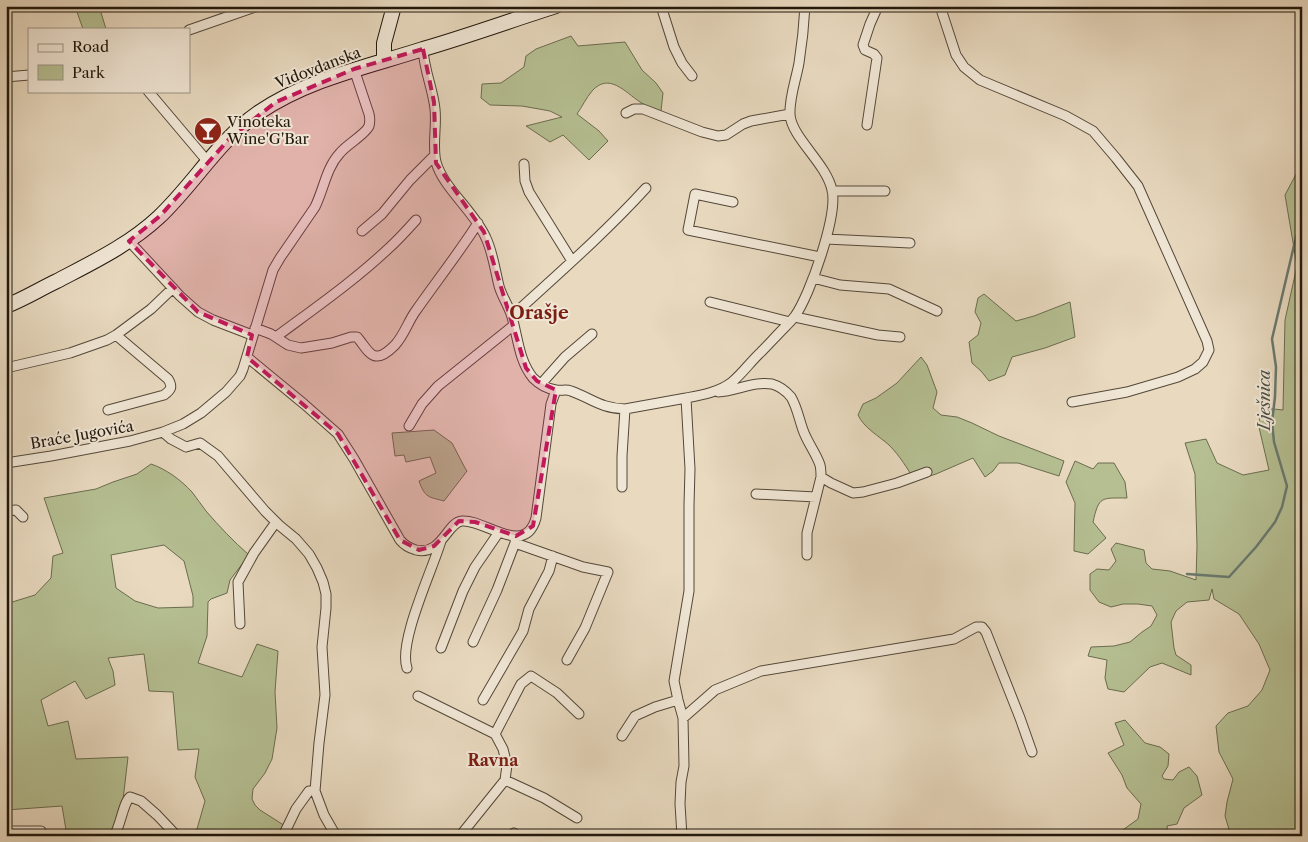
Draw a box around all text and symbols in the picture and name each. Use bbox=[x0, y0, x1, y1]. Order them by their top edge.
legend bbox=[28, 28, 190, 92]
text: Road bbox=[72, 37, 109, 56]
street label: Vidovdanska bbox=[271, 42, 363, 93]
text: Park bbox=[72, 63, 106, 82]
place label: Vinoteka Wine'G'Bar bbox=[226, 112, 310, 148]
bar icon: Vinoteka Wine'G'Bar bbox=[193, 116, 223, 146]
district label: Orašje bbox=[509, 302, 569, 324]
water label: Lješnica bbox=[1254, 369, 1274, 432]
street label: Braće Jugovića bbox=[29, 416, 135, 453]
district label: Ravna bbox=[467, 750, 519, 770]

